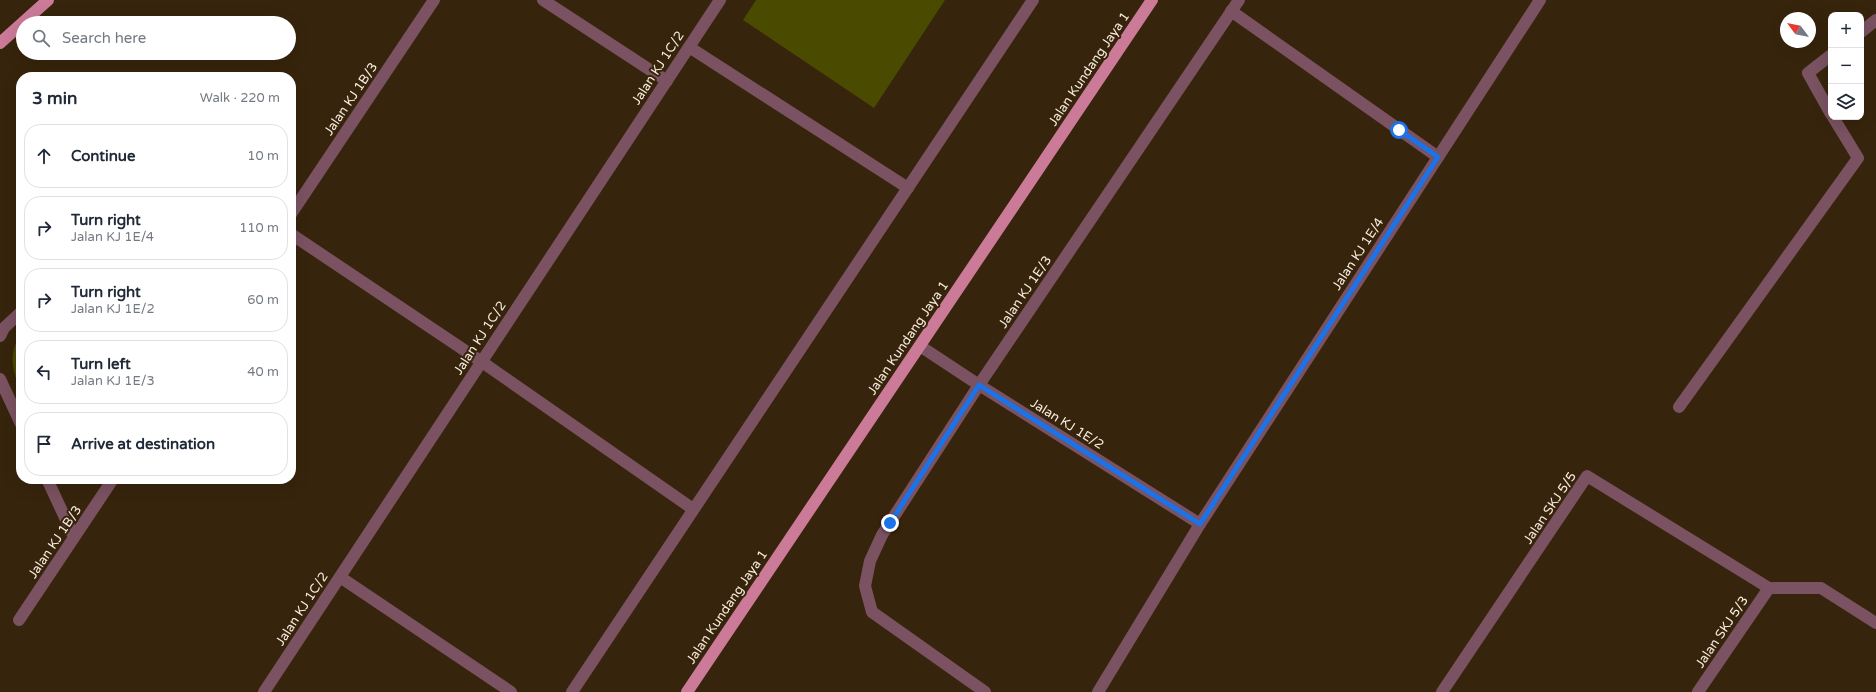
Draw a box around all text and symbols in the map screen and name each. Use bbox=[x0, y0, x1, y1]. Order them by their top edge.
street label: Jalan Kundang Jaya 1 bbox=[1045, 9, 1133, 129]
north arrow bbox=[1780, 12, 1816, 48]
map controls bbox=[1828, 12, 1864, 120]
button: + bbox=[1828, 12, 1864, 48]
search box bbox=[16, 16, 296, 60]
icon: search bbox=[30, 27, 52, 49]
street label: Jalan KJ 1C/2 bbox=[628, 28, 688, 108]
text: Search here bbox=[62, 29, 146, 47]
button: − bbox=[1828, 48, 1864, 84]
street label: Jalan KJ 1B/3 bbox=[321, 60, 381, 138]
button: layers bbox=[1828, 84, 1864, 120]
text: 3 min bbox=[32, 88, 77, 109]
text: Walk · 220 m bbox=[200, 90, 280, 106]
route start bbox=[1390, 121, 1408, 139]
icon: ahead bbox=[33, 145, 55, 167]
text: Continue bbox=[71, 147, 135, 165]
text: 10 m bbox=[247, 148, 279, 164]
text: Turn right bbox=[71, 211, 141, 229]
street label: Jalan KJ 1E/4 bbox=[1329, 215, 1387, 293]
icon: right bbox=[33, 217, 55, 239]
text: 110 m bbox=[239, 220, 279, 236]
text: Jalan KJ 1E/4 bbox=[71, 229, 154, 245]
street label: Jalan KJ 1E/3 bbox=[995, 253, 1055, 331]
street label: Jalan Kundang Jaya 1 bbox=[864, 278, 952, 398]
text: Turn right bbox=[71, 283, 141, 301]
icon: right bbox=[33, 289, 55, 311]
text: 60 m bbox=[247, 292, 279, 308]
street label: Jalan KJ 1C/2 bbox=[450, 298, 510, 378]
text: Jalan KJ 1E/2 bbox=[71, 301, 155, 317]
text: Turn left bbox=[71, 355, 131, 373]
icon: left bbox=[33, 361, 55, 383]
text: 40 m bbox=[247, 364, 279, 380]
text: Jalan KJ 1E/3 bbox=[71, 373, 155, 389]
street label: Jalan KJ 1E/2 bbox=[1027, 395, 1107, 453]
icon: arrive bbox=[33, 433, 55, 455]
text: Arrive at destination bbox=[71, 435, 215, 453]
street label: Jalan SKJ 5/5 bbox=[1520, 469, 1580, 547]
street label: Jalan KJ 1B/3 bbox=[25, 503, 85, 581]
route end bbox=[881, 514, 899, 532]
street label: Jalan Kundang Jaya 1 bbox=[683, 547, 771, 667]
street label: Jalan KJ 1C/2 bbox=[272, 569, 332, 649]
street label: Jalan SKJ 5/3 bbox=[1692, 593, 1752, 671]

